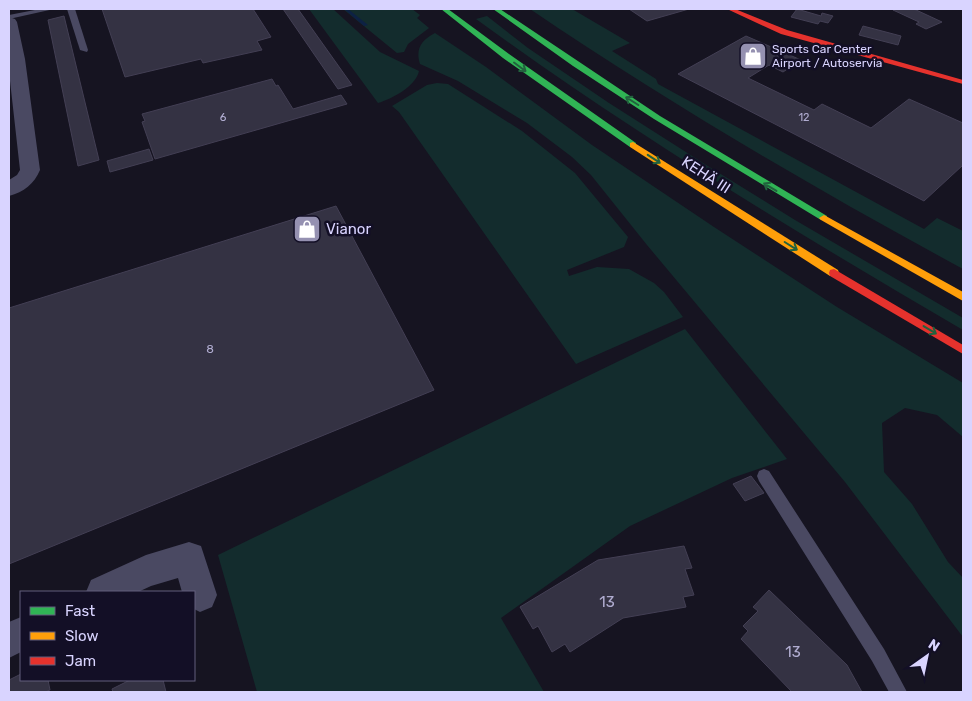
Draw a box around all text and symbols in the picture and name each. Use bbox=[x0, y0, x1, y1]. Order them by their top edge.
shop icon: Sports Car Center Airport / Autoservia bbox=[738, 41, 768, 71]
place label: Sports Car Center Airport / Autoservia bbox=[772, 42, 882, 70]
one-way arrow bbox=[513, 61, 526, 72]
one-way arrow bbox=[625, 96, 639, 107]
house number: 6 bbox=[220, 111, 227, 124]
house number: 12 bbox=[798, 111, 810, 124]
street label: KEHÄ III bbox=[678, 153, 734, 197]
one-way arrow bbox=[646, 154, 660, 164]
one-way arrow bbox=[764, 181, 778, 191]
shop icon: Vianor bbox=[292, 214, 322, 244]
place label: Vianor bbox=[326, 220, 371, 238]
one-way arrow bbox=[783, 241, 797, 251]
one-way arrow bbox=[922, 326, 936, 336]
house number: 8 bbox=[206, 342, 214, 356]
legend bbox=[20, 591, 195, 681]
house number: 13 bbox=[599, 593, 615, 611]
text: Fast bbox=[65, 602, 95, 620]
text: Slow bbox=[65, 627, 98, 645]
north arrow bbox=[902, 631, 952, 681]
text: N bbox=[925, 636, 943, 655]
house number: 13 bbox=[785, 643, 801, 661]
text: Jam bbox=[65, 652, 96, 670]

